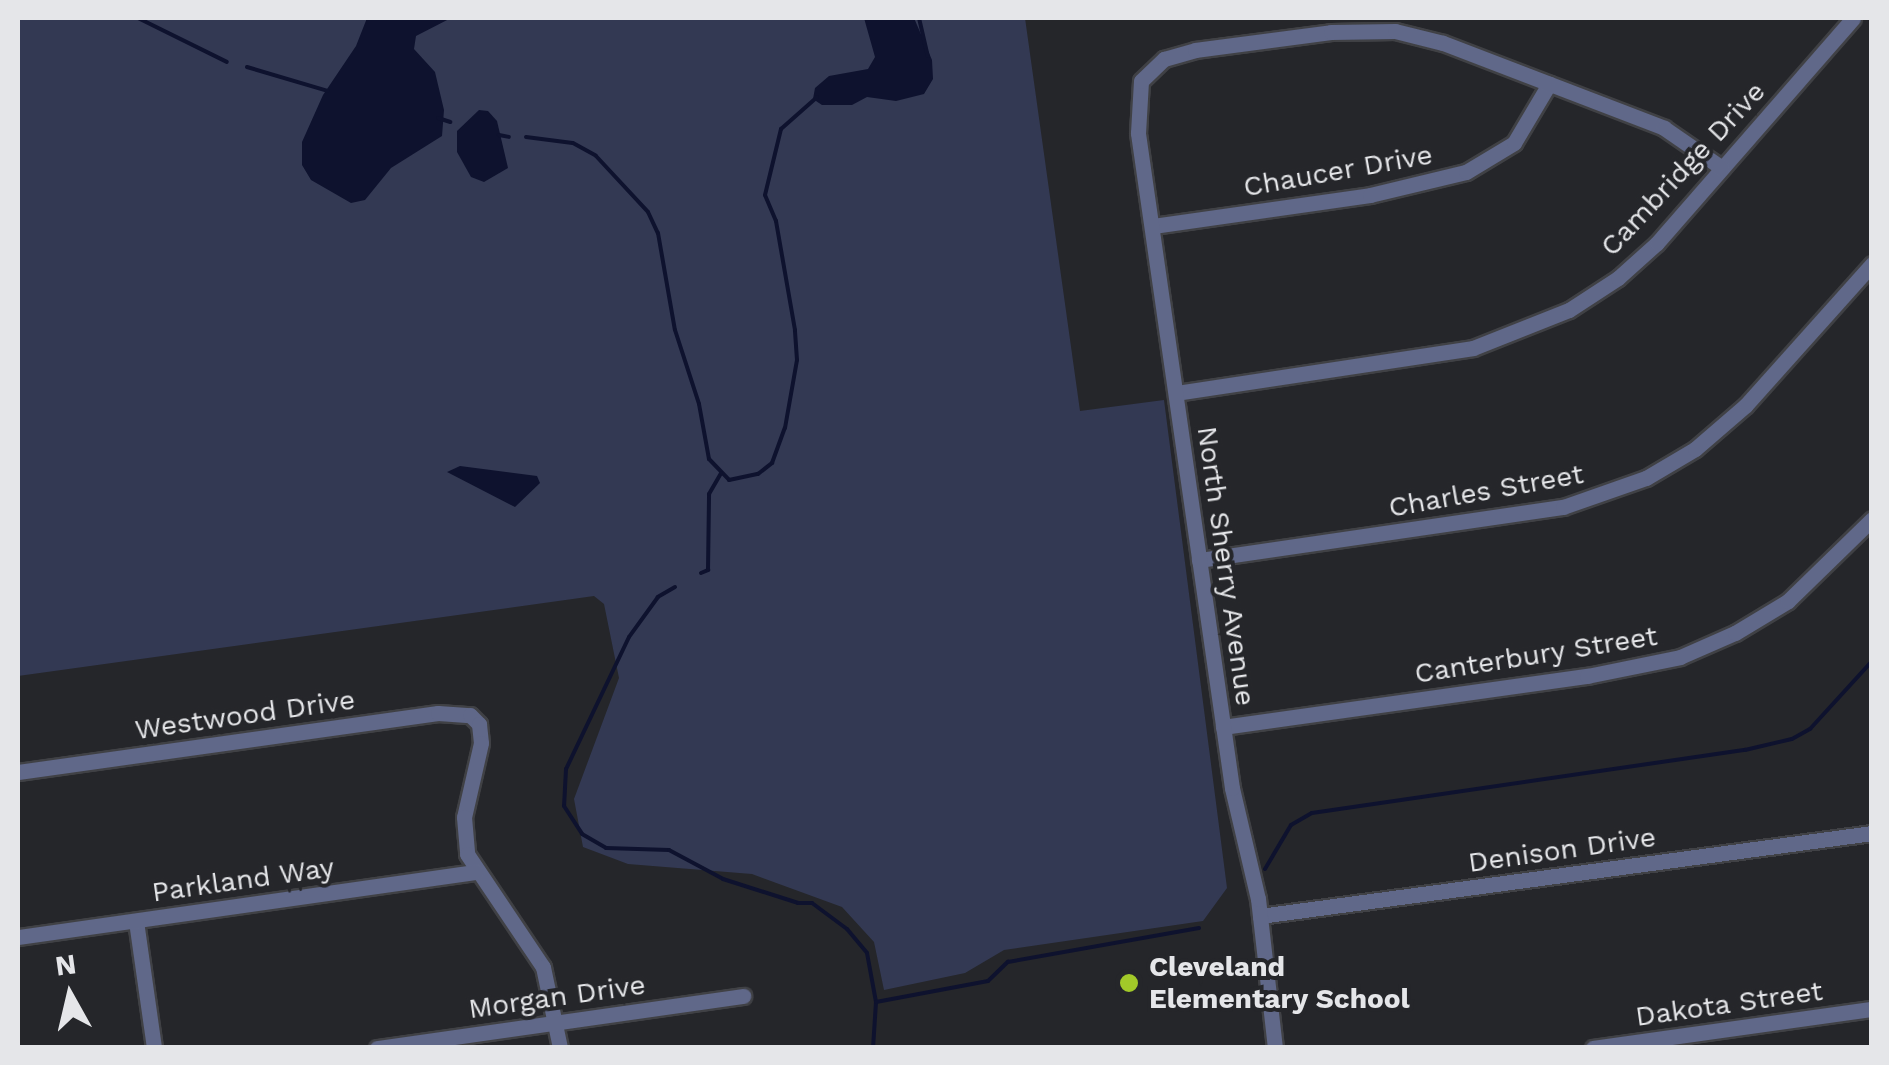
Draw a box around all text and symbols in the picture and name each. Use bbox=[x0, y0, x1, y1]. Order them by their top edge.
street label: Cambridge Drive bbox=[1594, 75, 1772, 263]
street label: Chaucer Drive bbox=[1240, 138, 1436, 204]
street label: North Sherry Avenue bbox=[1190, 423, 1262, 709]
street label: Charles Street bbox=[1386, 457, 1586, 525]
street label: Canterbury Street bbox=[1412, 619, 1660, 691]
street label: Westwood Drive bbox=[133, 683, 357, 747]
street label: Denison Drive bbox=[1466, 820, 1658, 880]
street label: Parkland Way bbox=[149, 851, 337, 909]
north arrow bbox=[20, 945, 120, 1045]
text: N bbox=[53, 947, 78, 983]
place label: Cleveland Elementary School bbox=[1149, 950, 1410, 1016]
street label: Morgan Drive bbox=[466, 968, 648, 1026]
marker: Cleveland Elementary School bbox=[1118, 972, 1140, 994]
street label: Dakota Street bbox=[1633, 974, 1825, 1034]

